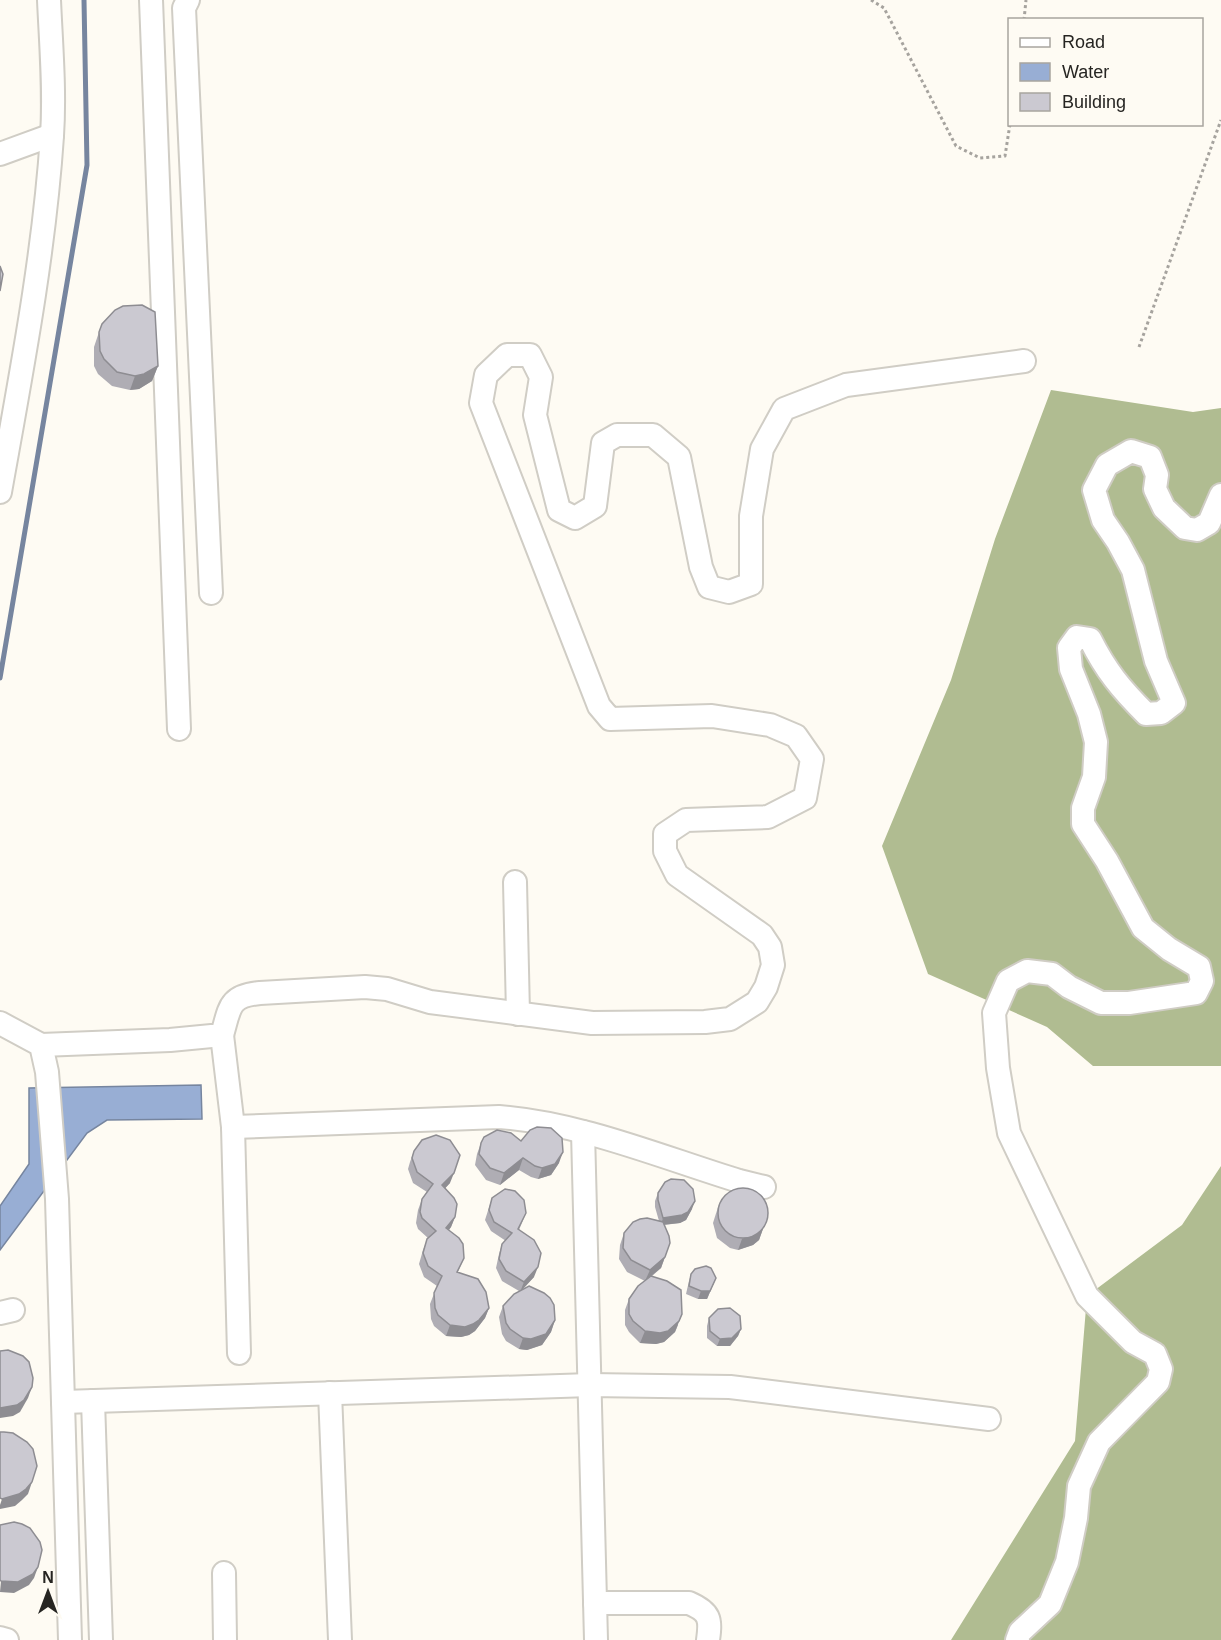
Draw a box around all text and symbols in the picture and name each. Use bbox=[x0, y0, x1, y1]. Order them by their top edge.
legend bbox=[1008, 18, 1203, 126]
text: Road bbox=[1062, 32, 1105, 52]
text: Water bbox=[1062, 62, 1109, 82]
text: Building bbox=[1062, 92, 1126, 112]
north arrow bbox=[18, 1562, 78, 1622]
text: N bbox=[42, 1569, 54, 1586]

